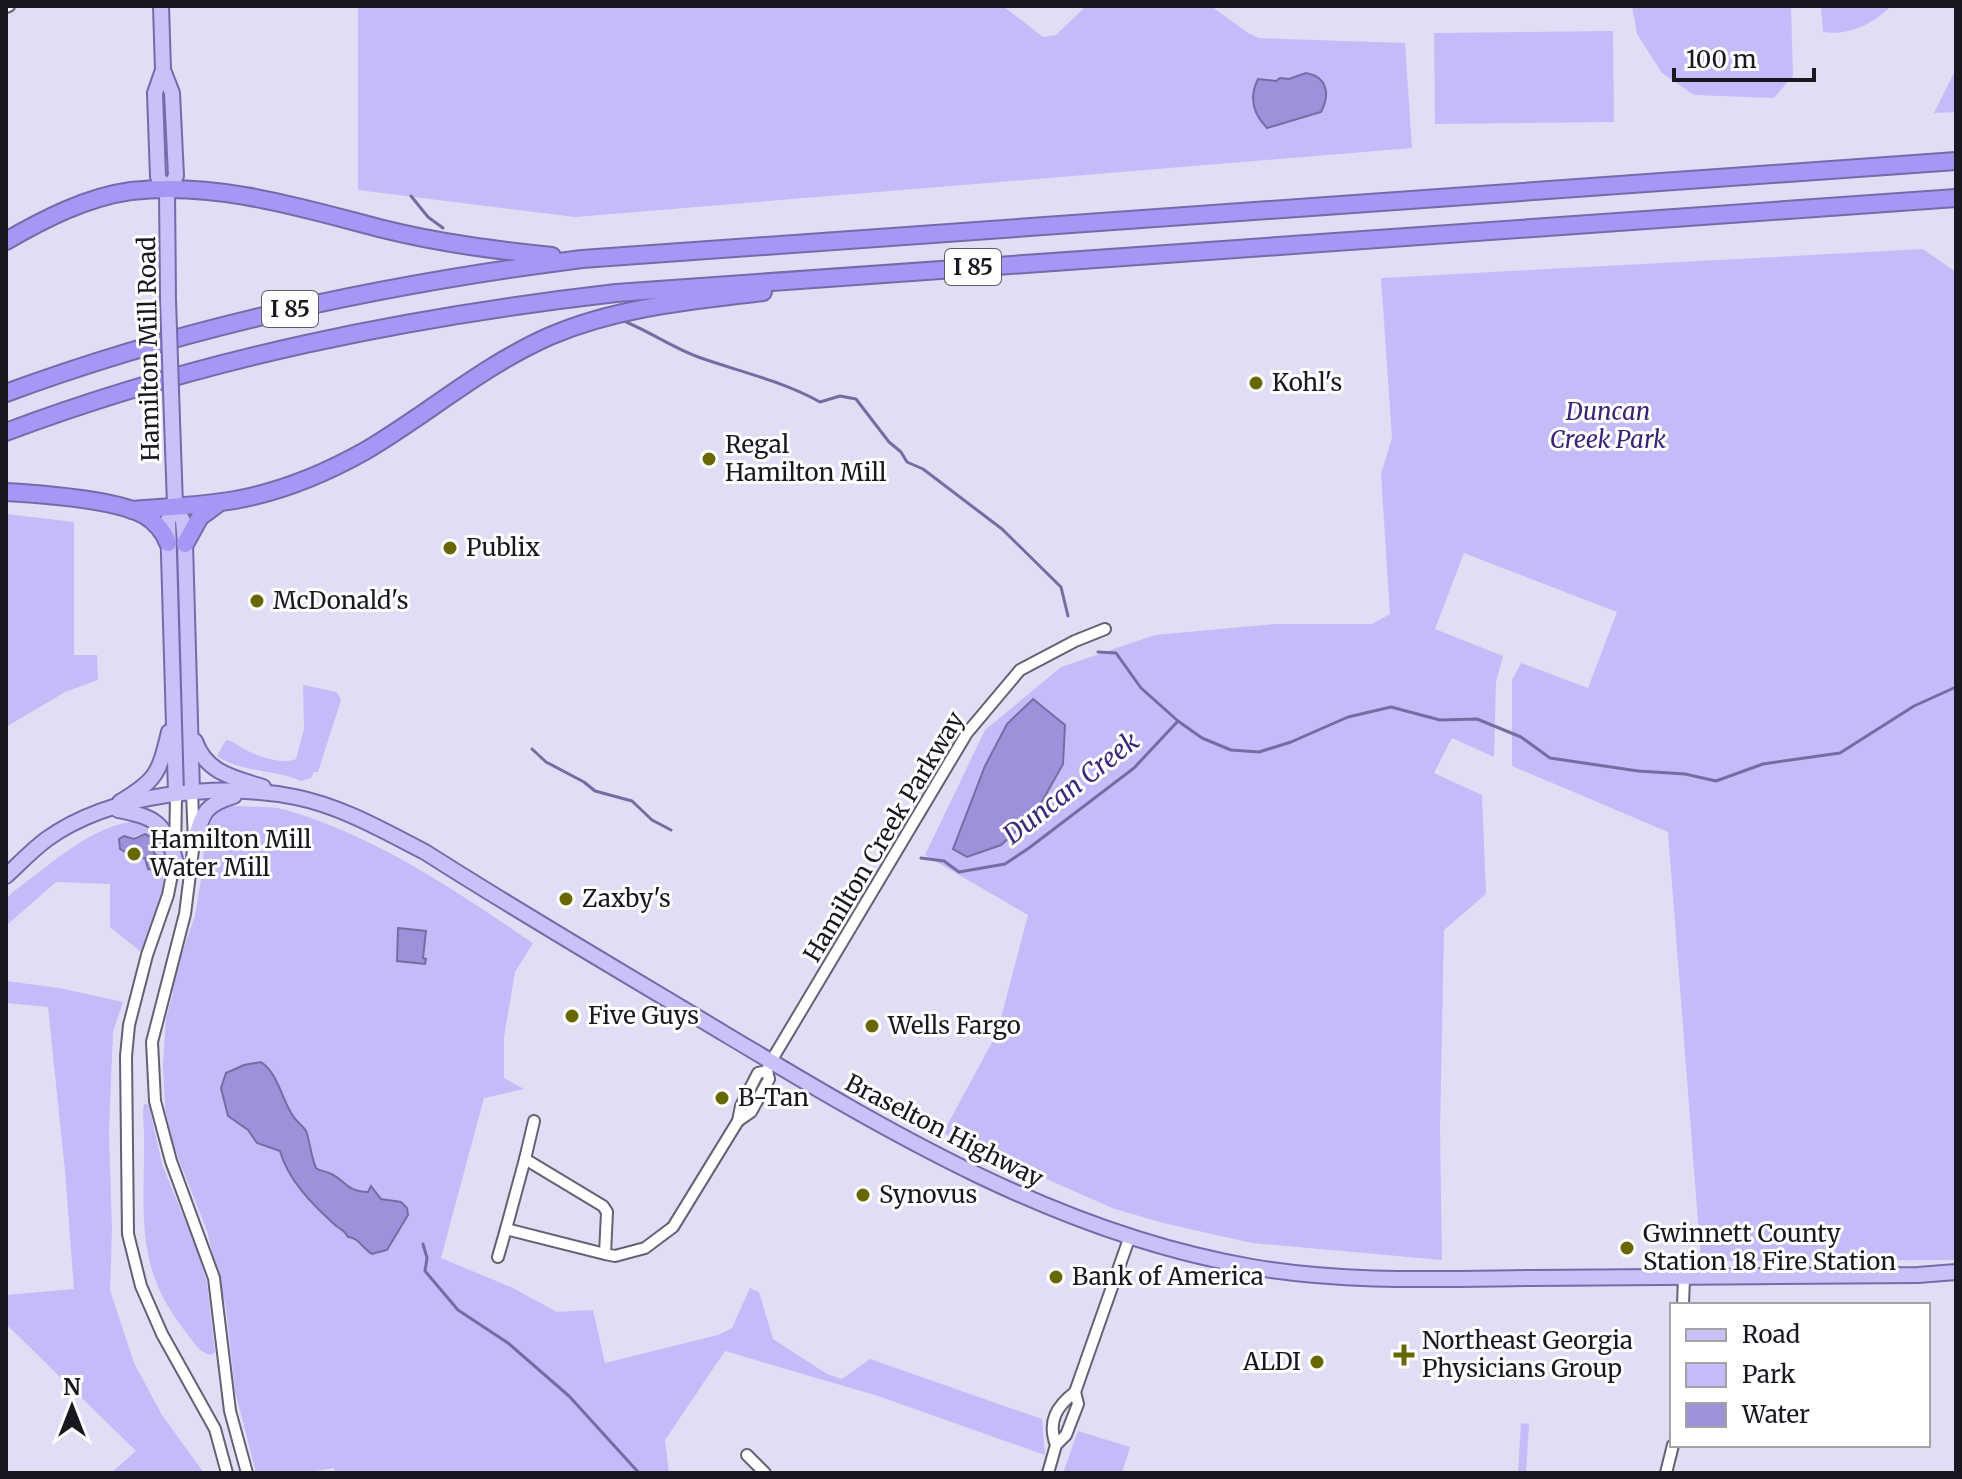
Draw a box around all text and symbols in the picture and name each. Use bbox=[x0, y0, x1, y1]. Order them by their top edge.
scale bar bbox=[1674, 32, 1814, 82]
text: 100 m bbox=[1686, 44, 1757, 75]
street label: Hamilton Mill Road bbox=[131, 236, 166, 462]
road number: I 85 bbox=[945, 249, 1001, 285]
road number: I 85 bbox=[262, 291, 318, 327]
place label: Kohl's bbox=[1272, 367, 1342, 398]
marker: Kohl's bbox=[1247, 374, 1265, 392]
park label: Duncan Creek Park bbox=[1550, 396, 1666, 455]
place label: Regal Hamilton Mill bbox=[725, 429, 886, 488]
marker: Regal Hamilton Mill bbox=[700, 450, 718, 468]
place label: Publix bbox=[466, 532, 541, 563]
marker: Publix bbox=[441, 539, 459, 557]
place label: McDonald's bbox=[273, 585, 408, 616]
marker: McDonald's bbox=[248, 592, 266, 610]
street label: Hamilton Creek Parkway bbox=[796, 706, 971, 968]
water label: Duncan Creek bbox=[995, 724, 1145, 851]
place label: Hamilton Mill Water Mill bbox=[149, 824, 311, 883]
marker: Hamilton Mill Water Mill bbox=[125, 845, 143, 863]
place label: Zaxby's bbox=[582, 883, 671, 914]
marker: Zaxby's bbox=[557, 890, 575, 908]
place label: Five Guys bbox=[588, 1000, 699, 1031]
marker: Five Guys bbox=[563, 1007, 581, 1025]
place label: Wells Fargo bbox=[887, 1010, 1021, 1041]
marker: Wells Fargo bbox=[863, 1017, 881, 1035]
street label: Braselton Highway bbox=[840, 1067, 1049, 1194]
place label: B-Tan bbox=[738, 1082, 809, 1113]
marker: B-Tan bbox=[713, 1089, 731, 1107]
place label: Synovus bbox=[879, 1179, 977, 1210]
marker: Synovus bbox=[854, 1186, 872, 1204]
place label: Gwinnett County Station 18 Fire Station bbox=[1643, 1218, 1896, 1277]
marker: Gwinnett County Station 18 Fire Station bbox=[1618, 1239, 1636, 1257]
place label: Bank of America bbox=[1072, 1261, 1264, 1292]
marker: Bank of America bbox=[1047, 1268, 1065, 1286]
legend bbox=[1670, 1303, 1930, 1447]
text: Road bbox=[1742, 1319, 1800, 1350]
place label: Northeast Georgia Physicians Group bbox=[1422, 1325, 1633, 1384]
marker: Northeast Georgia Physicians Group bbox=[1393, 1344, 1415, 1366]
place label: ALDI bbox=[1242, 1346, 1301, 1377]
marker: ALDI bbox=[1308, 1353, 1326, 1371]
text: Park bbox=[1742, 1359, 1796, 1390]
north arrow bbox=[32, 1367, 112, 1447]
text: N bbox=[63, 1373, 81, 1401]
text: Water bbox=[1741, 1399, 1810, 1430]

